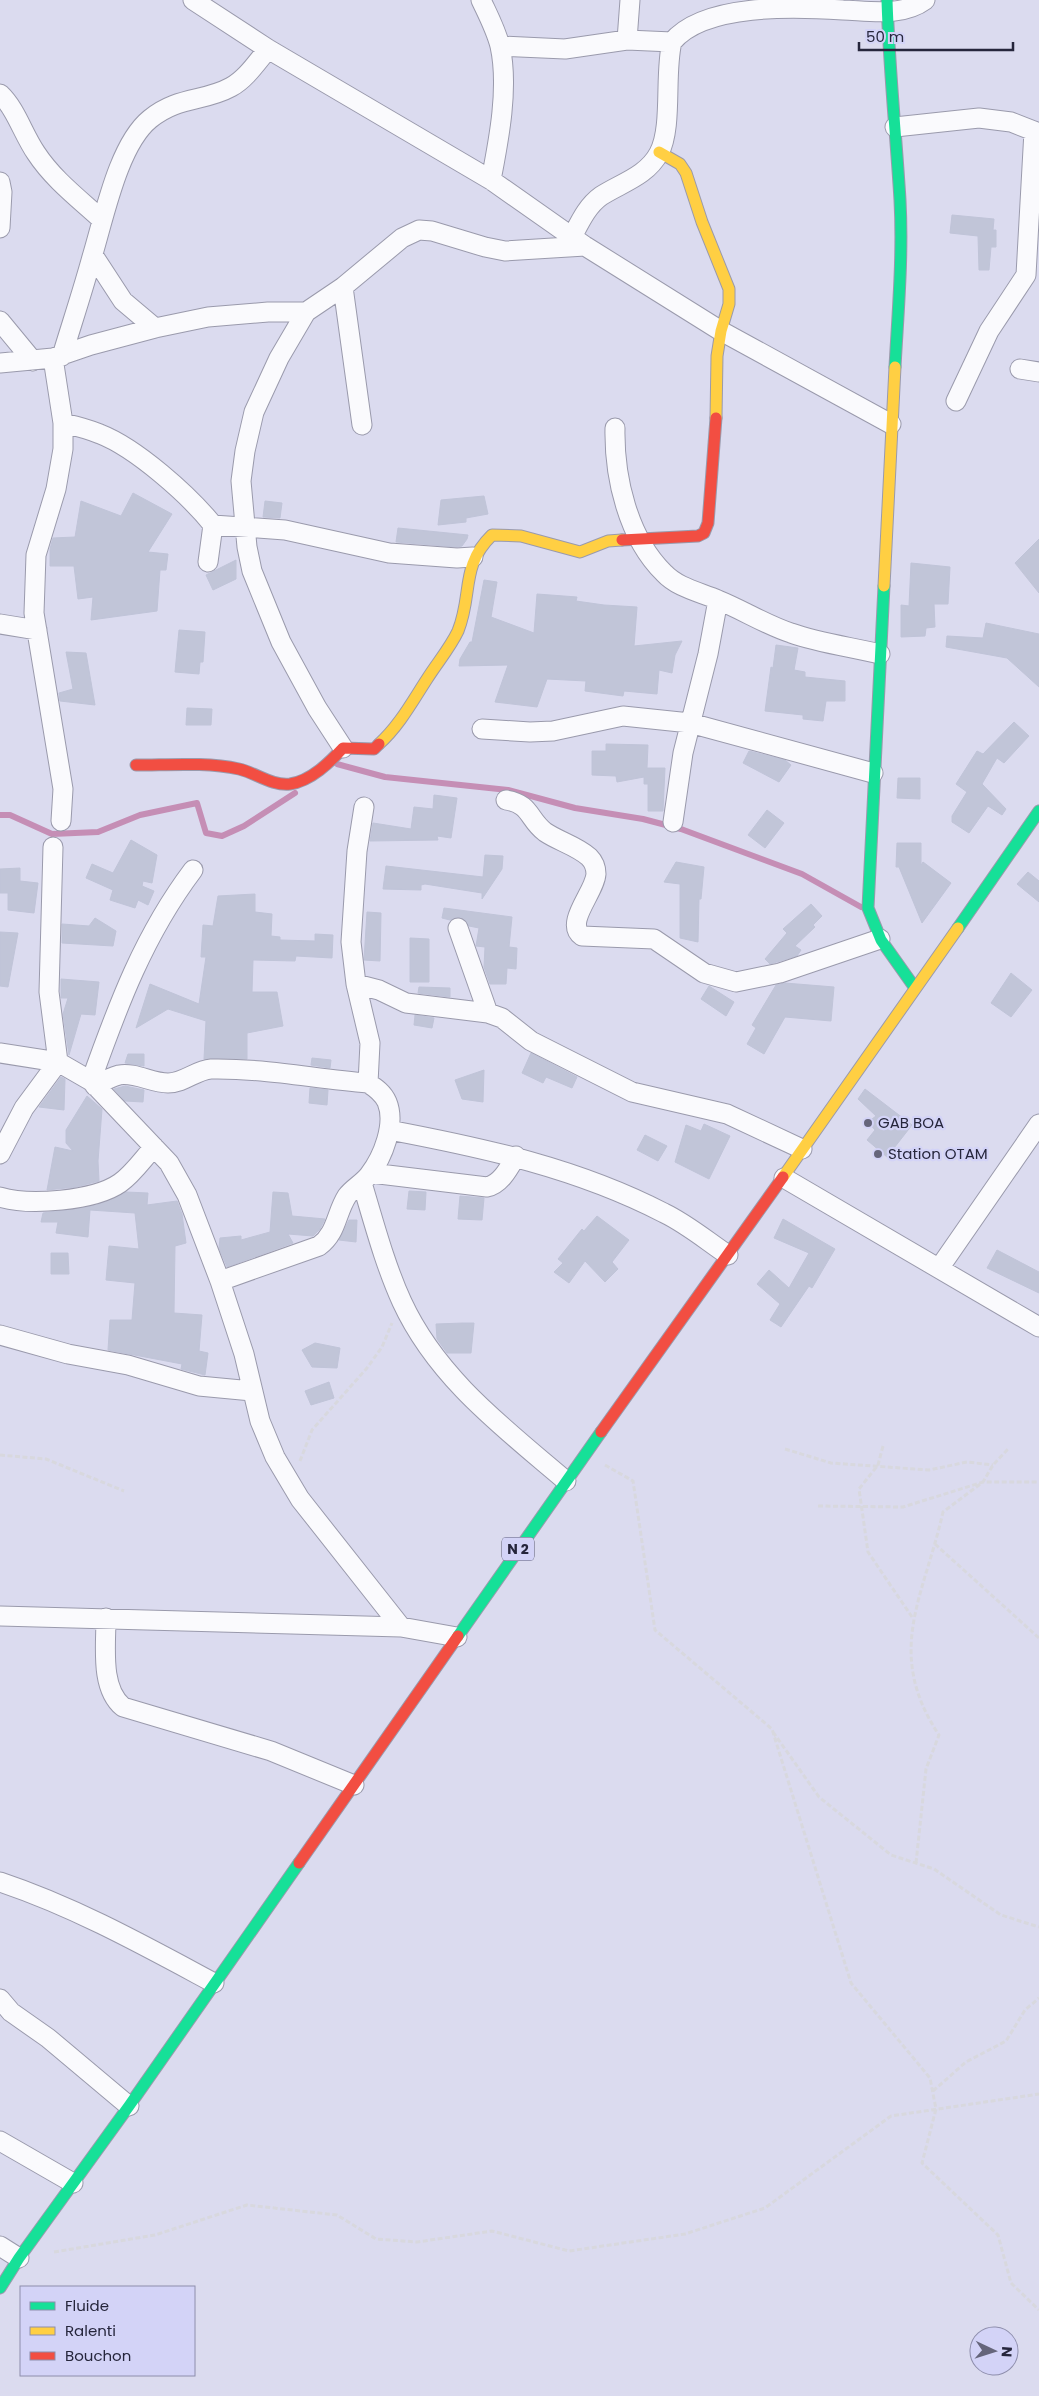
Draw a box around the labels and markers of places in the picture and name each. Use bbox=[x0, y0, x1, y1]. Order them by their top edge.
place label: GAB BOA bbox=[878, 1112, 944, 1133]
marker: GAB BOA bbox=[862, 1117, 874, 1129]
place label: Station OTAM bbox=[888, 1143, 988, 1164]
marker: Station OTAM bbox=[872, 1148, 884, 1160]

